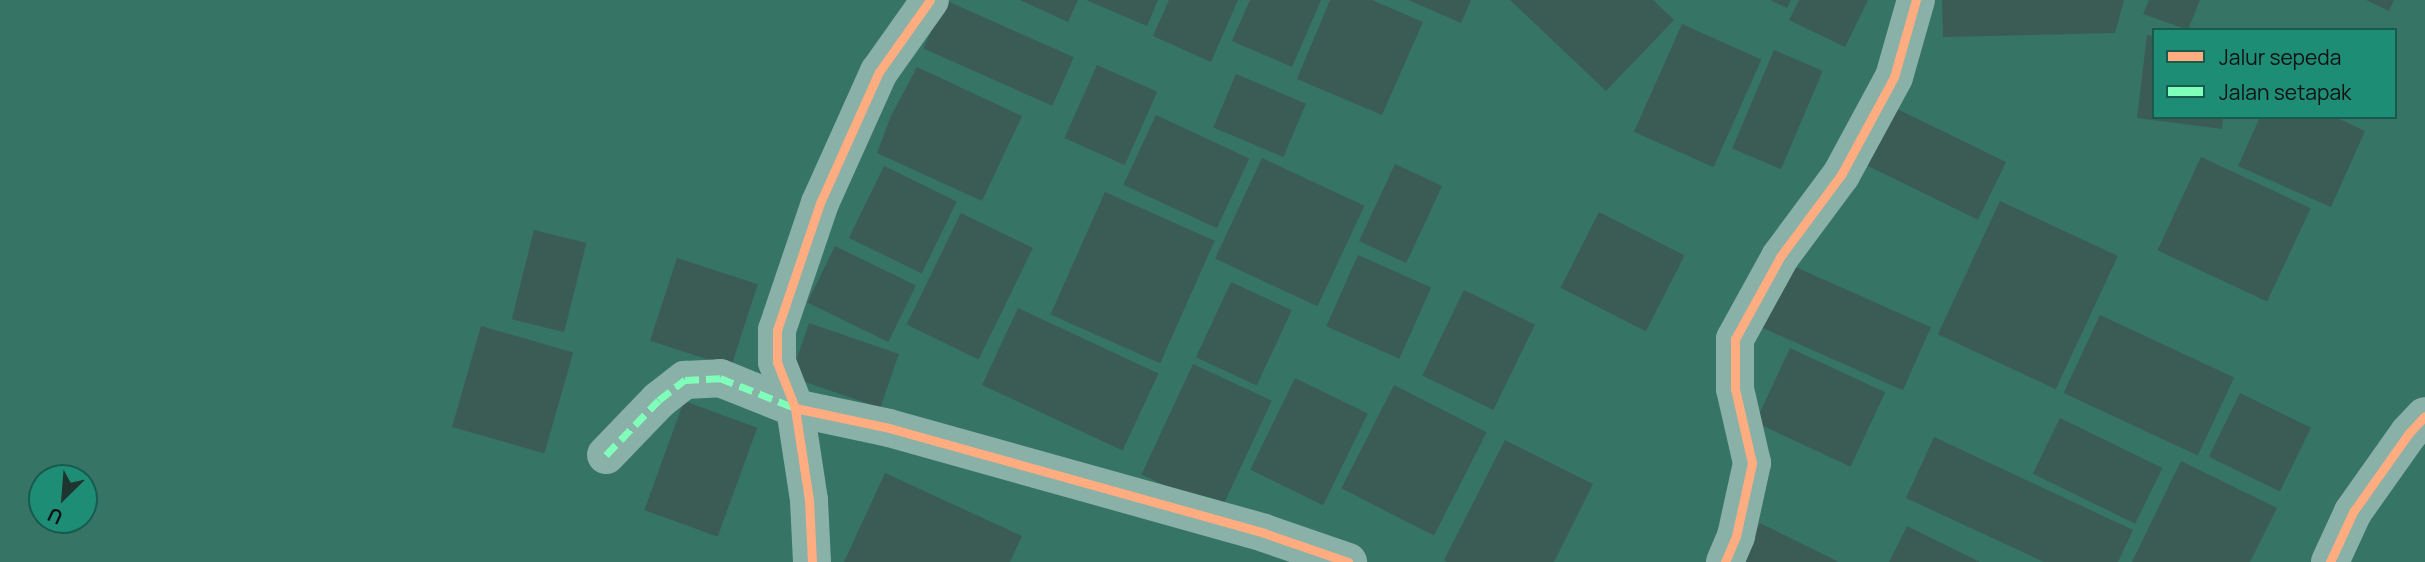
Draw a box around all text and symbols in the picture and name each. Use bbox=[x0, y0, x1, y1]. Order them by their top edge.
legend bbox=[2152, 28, 2397, 119]
text: Jalur sepeda bbox=[2219, 43, 2341, 71]
text: Jalan setapak bbox=[2219, 78, 2352, 106]
north arrow bbox=[28, 464, 98, 534]
text: U bbox=[43, 502, 67, 531]

